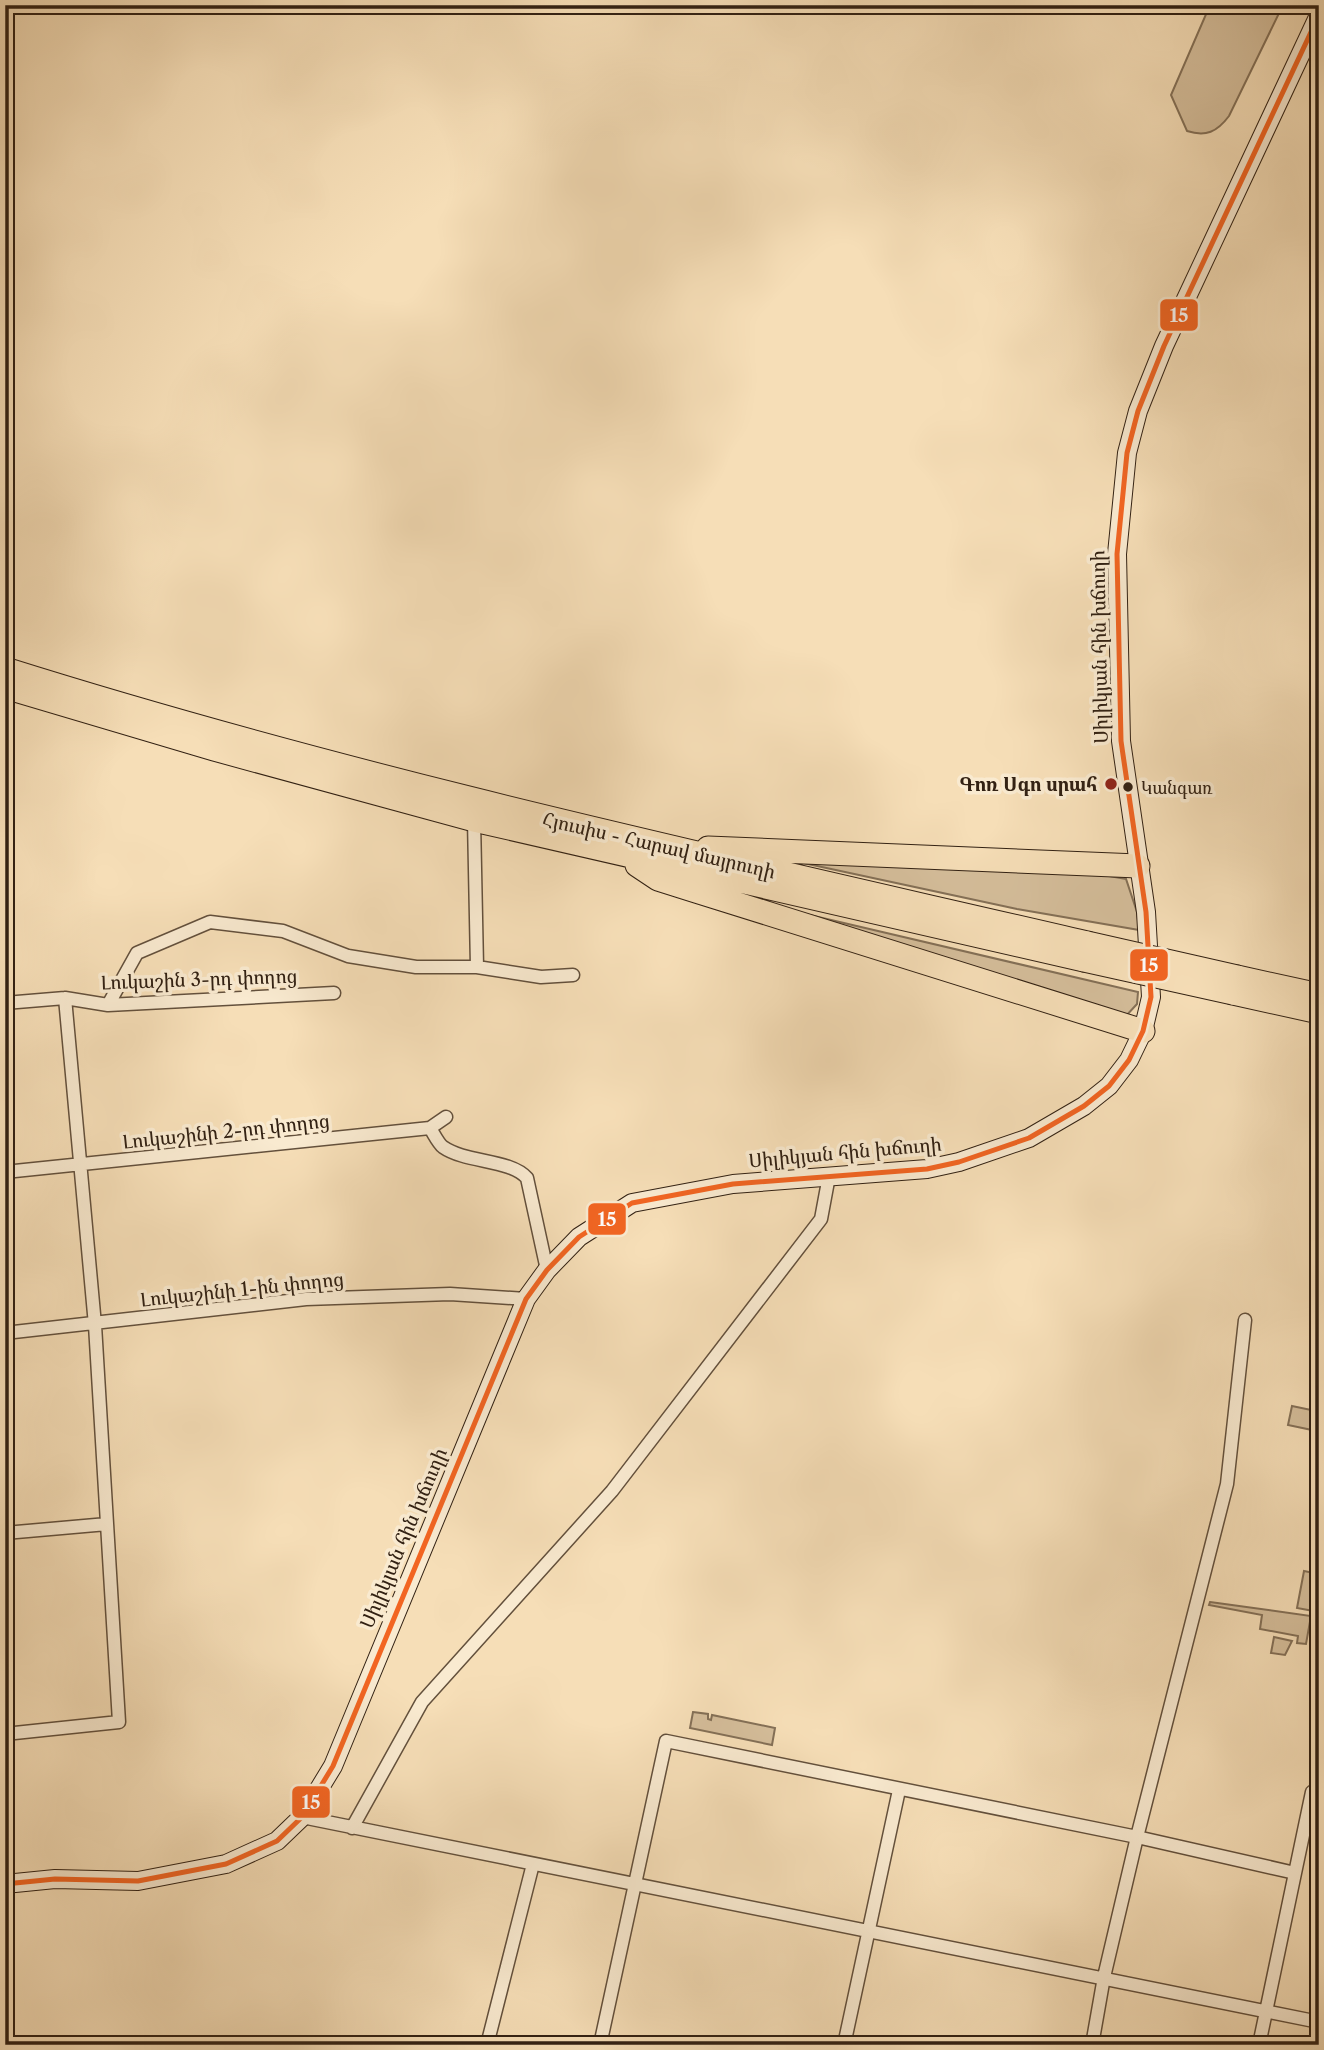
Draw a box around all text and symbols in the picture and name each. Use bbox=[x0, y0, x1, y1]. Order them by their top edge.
line badge: 15 bbox=[1159, 298, 1199, 332]
text: 15 bbox=[1169, 304, 1189, 327]
street label: Սիլիկյան հին խճուղի bbox=[1086, 550, 1113, 744]
place label: Գոռ Սգո սրահ bbox=[959, 773, 1097, 796]
marker: Գոռ Սգո սրահ bbox=[1103, 776, 1119, 792]
place label: Կանգառ bbox=[1141, 778, 1213, 799]
marker: Կանգառ bbox=[1121, 780, 1135, 794]
street label: Հյուսիս - Հարավ մայրուղի bbox=[540, 807, 778, 884]
line badge: 15 bbox=[1129, 948, 1169, 982]
text: 15 bbox=[1139, 954, 1159, 977]
street label: Լուկաշին 3-րդ փողոց bbox=[100, 965, 298, 994]
street label: Լուկաշինի 2-րդ փողոց bbox=[121, 1109, 331, 1154]
street label: Սիլիկյան հին խճուղի bbox=[748, 1133, 943, 1172]
line badge: 15 bbox=[587, 1202, 627, 1236]
text: 15 bbox=[597, 1208, 617, 1231]
street label: Լուկաշինի 1-ին փողոց bbox=[139, 1267, 345, 1312]
street label: Սիլիկյան հին խճուղի bbox=[355, 1444, 452, 1632]
line badge: 15 bbox=[291, 1785, 331, 1819]
text: 15 bbox=[301, 1791, 321, 1814]

